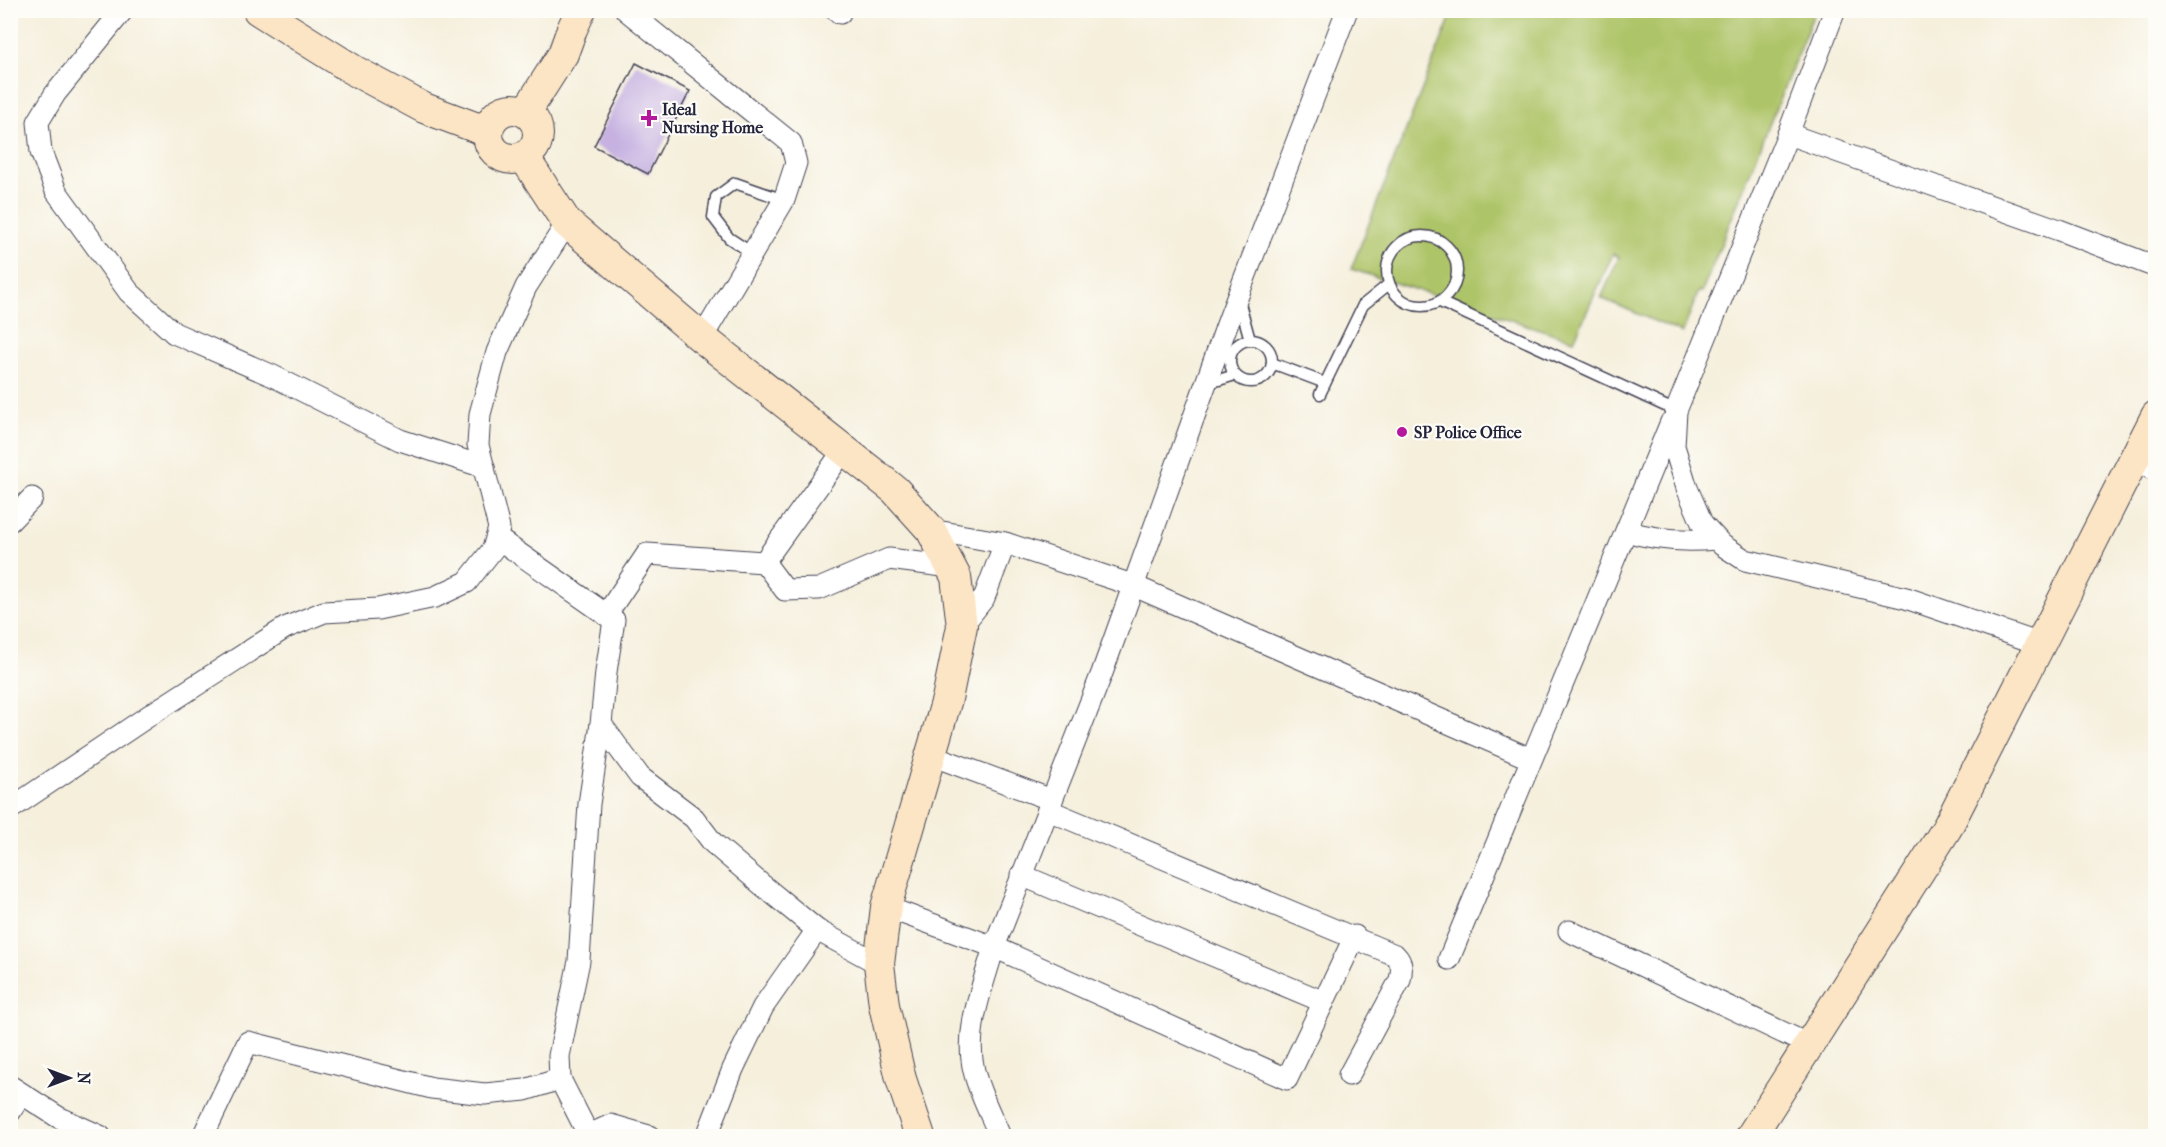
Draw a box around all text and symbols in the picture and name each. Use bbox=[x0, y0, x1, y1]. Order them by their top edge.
place label: Ideal Nursing Home bbox=[662, 100, 763, 138]
marker: Ideal Nursing Home bbox=[640, 109, 658, 127]
place label: SP Police Office bbox=[1414, 423, 1522, 442]
marker: SP Police Office bbox=[1395, 425, 1409, 439]
north arrow bbox=[39, 1048, 99, 1108]
text: N bbox=[74, 1072, 93, 1085]

